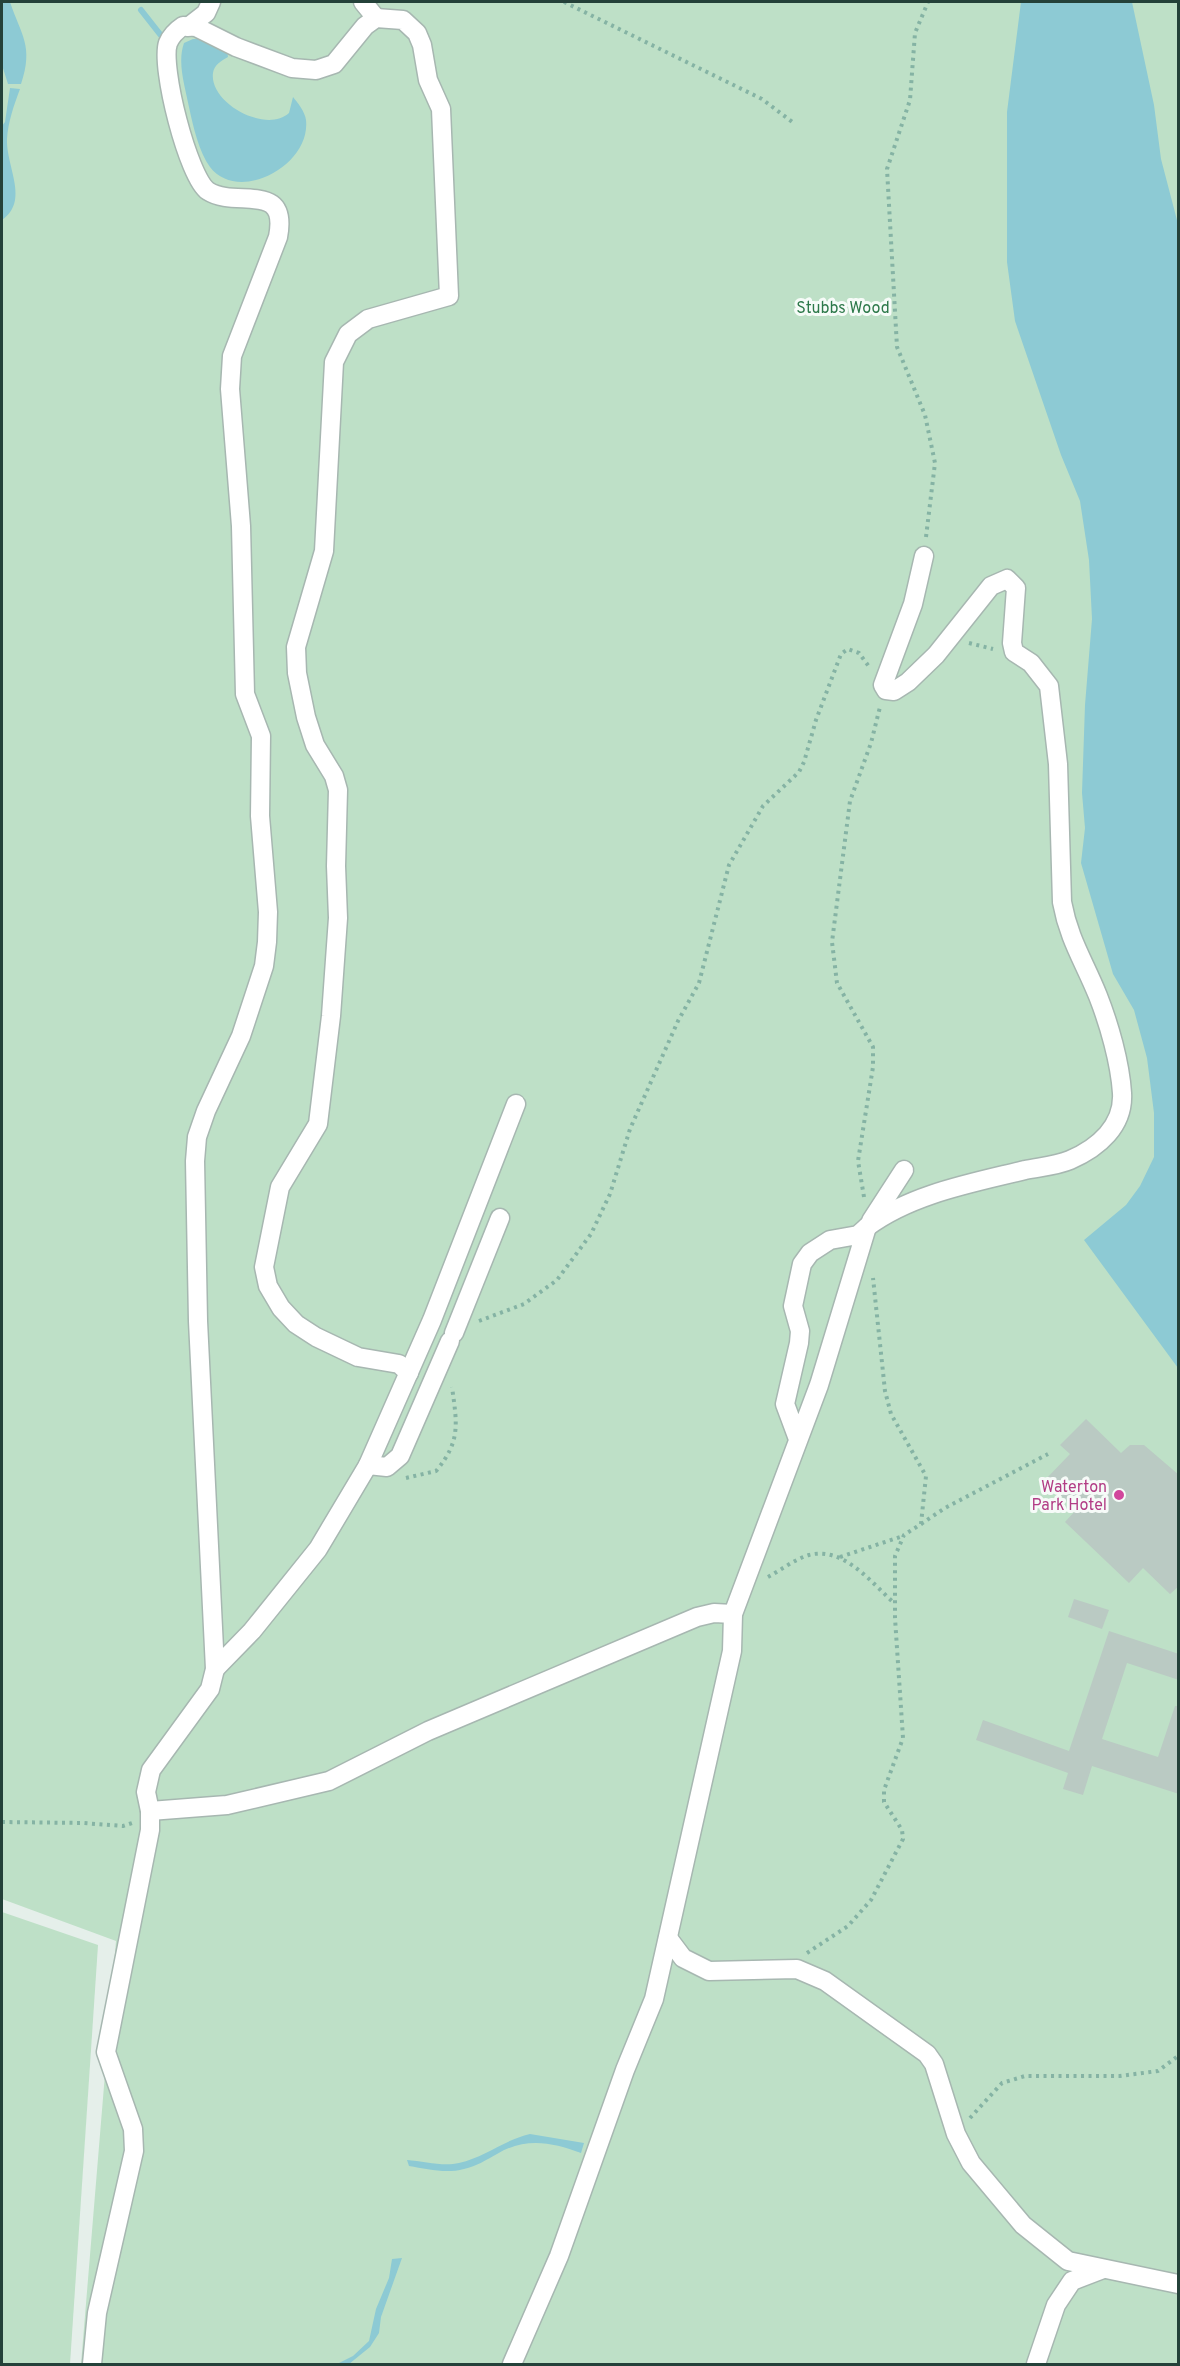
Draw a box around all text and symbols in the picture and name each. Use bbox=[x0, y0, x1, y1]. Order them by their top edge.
park label: Stubbs Wood bbox=[796, 299, 890, 319]
place label: Waterton Park Hotel bbox=[1032, 1478, 1107, 1516]
marker: Waterton Park Hotel bbox=[1112, 1488, 1126, 1502]

